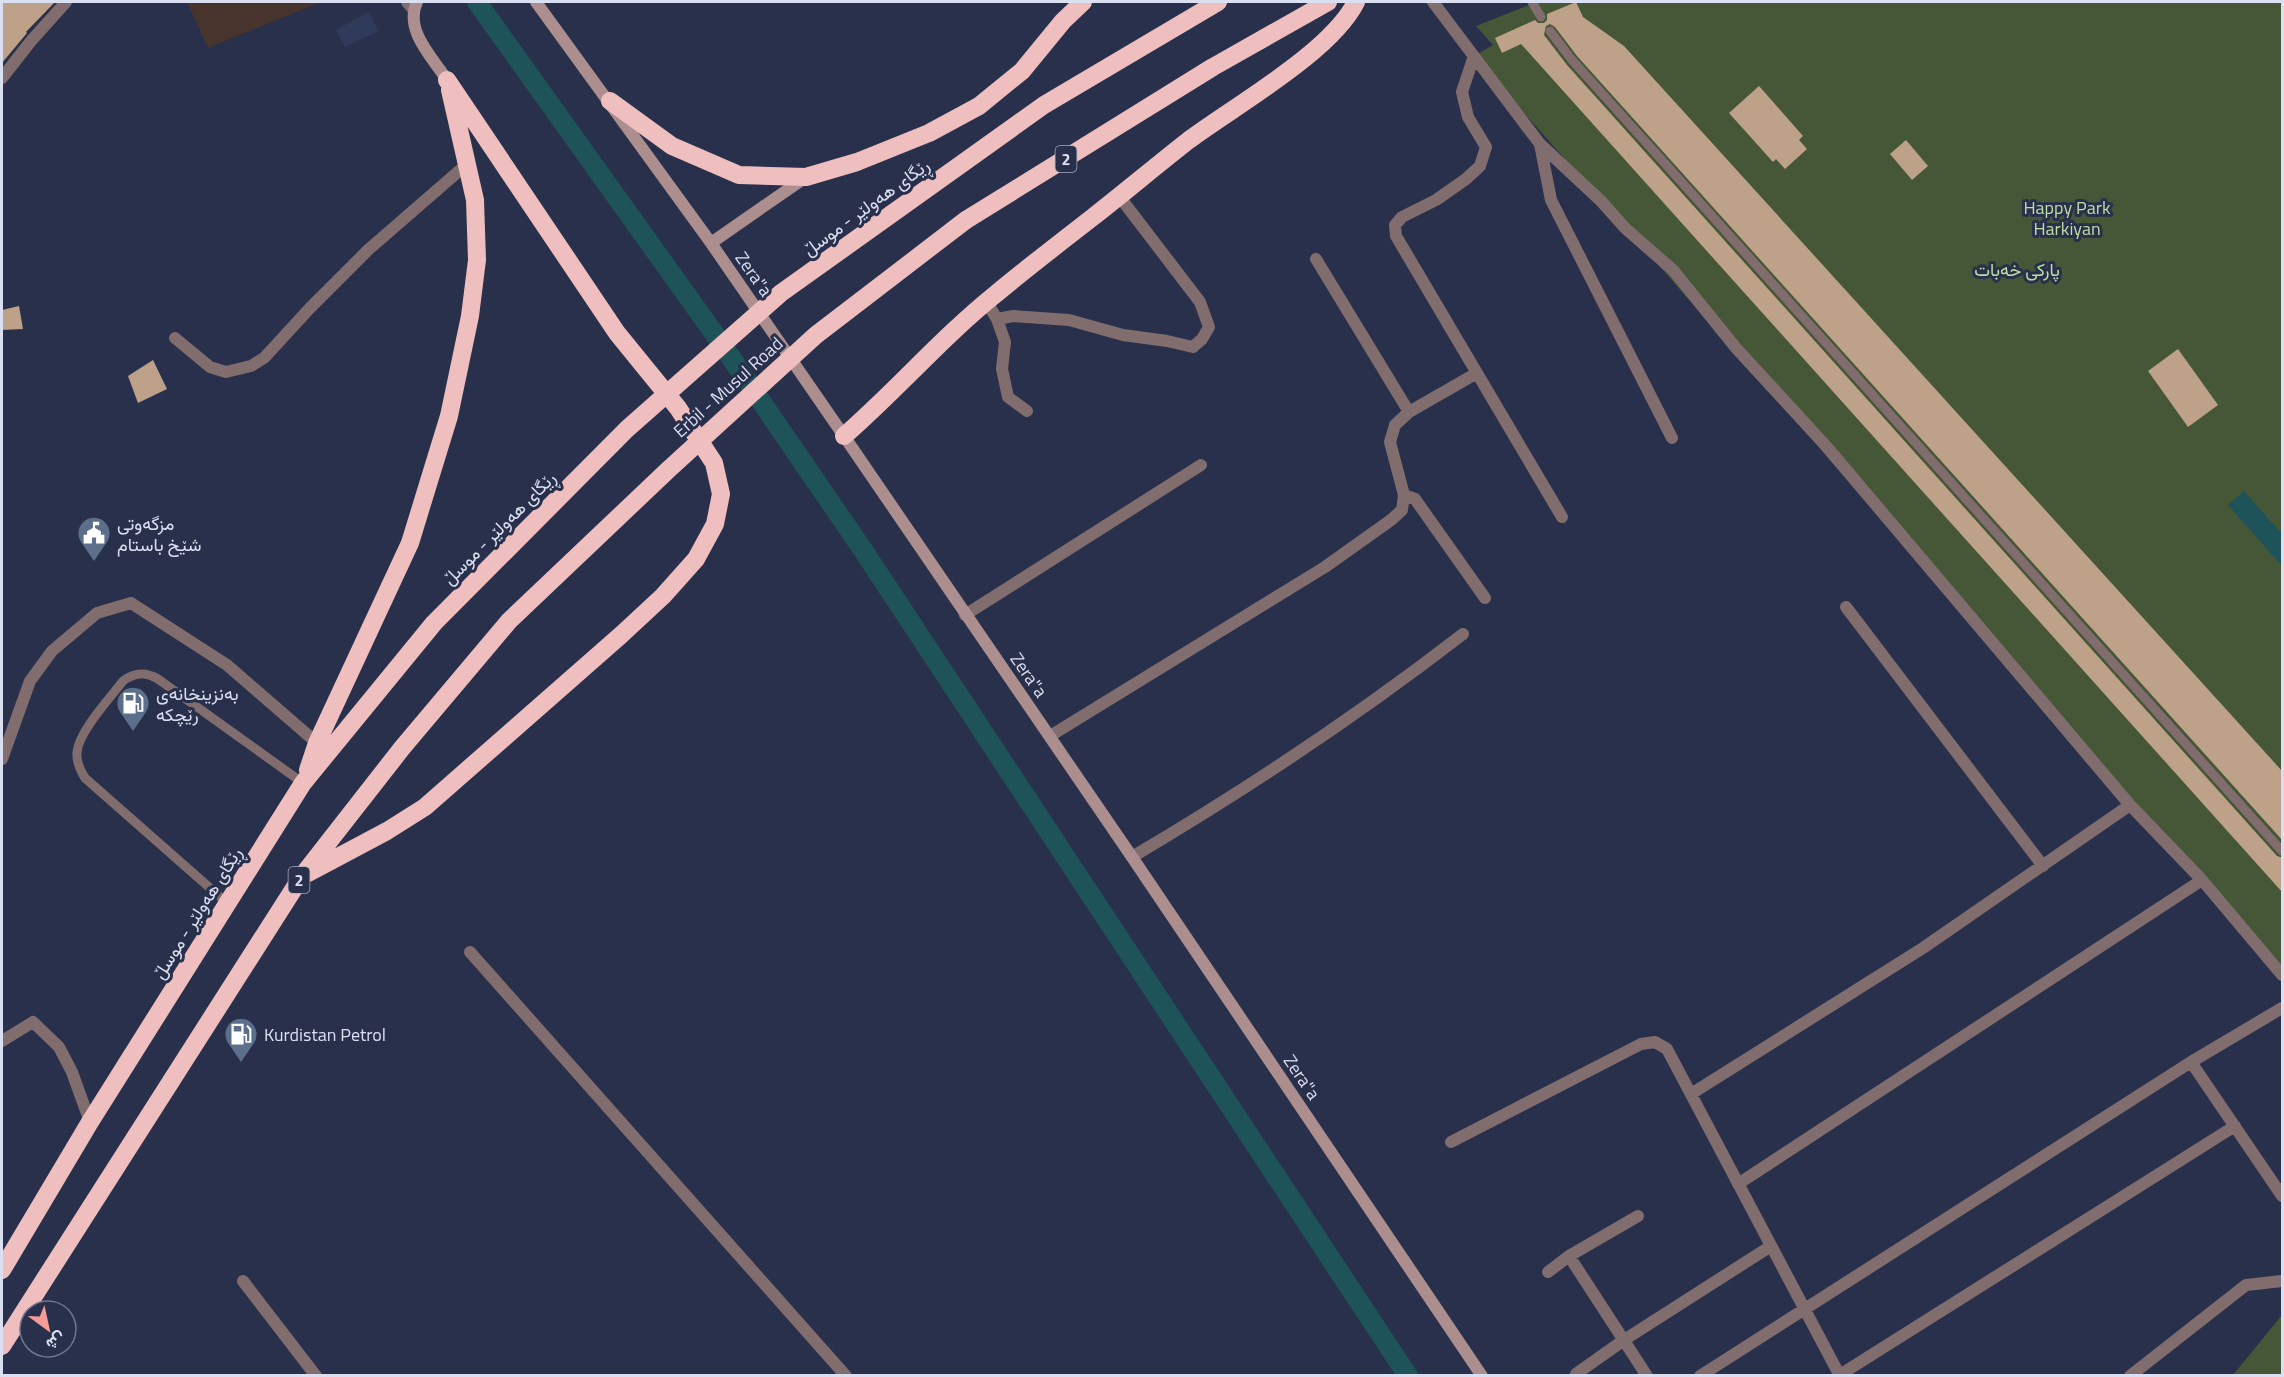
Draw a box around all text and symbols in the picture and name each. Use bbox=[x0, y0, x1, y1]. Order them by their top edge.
road number: 2 bbox=[1056, 146, 1076, 172]
street label: ڕێگای هەولێر - موسڵ bbox=[797, 152, 936, 263]
park label: Happy Park Harkiyan bbox=[2023, 194, 2111, 242]
street label: Zera"a bbox=[729, 246, 779, 302]
park label: پارکی خەبات bbox=[1974, 256, 2060, 283]
street label: Erbil - Musul Road bbox=[667, 330, 789, 444]
street label: ڕێگای هەولێر - موسڵ bbox=[436, 465, 563, 592]
place label: مزگەوتی شێخ باستام bbox=[117, 510, 202, 558]
public building icon: مزگەوتی شێخ باستام bbox=[76, 515, 112, 562]
street label: Zera"a bbox=[1004, 647, 1054, 703]
place label: بەنزینخانەی رێچکە bbox=[156, 680, 239, 728]
fuel station icon: بەنزینخانەی رێچکە bbox=[115, 685, 151, 732]
street label: ڕێگای هەولێر - موسڵ bbox=[146, 842, 249, 985]
road number: 2 bbox=[288, 867, 310, 893]
fuel station icon: Kurdistan Petrol bbox=[223, 1016, 259, 1063]
place label: Kurdistan Petrol bbox=[264, 1021, 386, 1048]
street label: Zera"a bbox=[1277, 1049, 1327, 1105]
north arrow bbox=[18, 1299, 78, 1359]
text: ش bbox=[42, 1326, 71, 1357]

